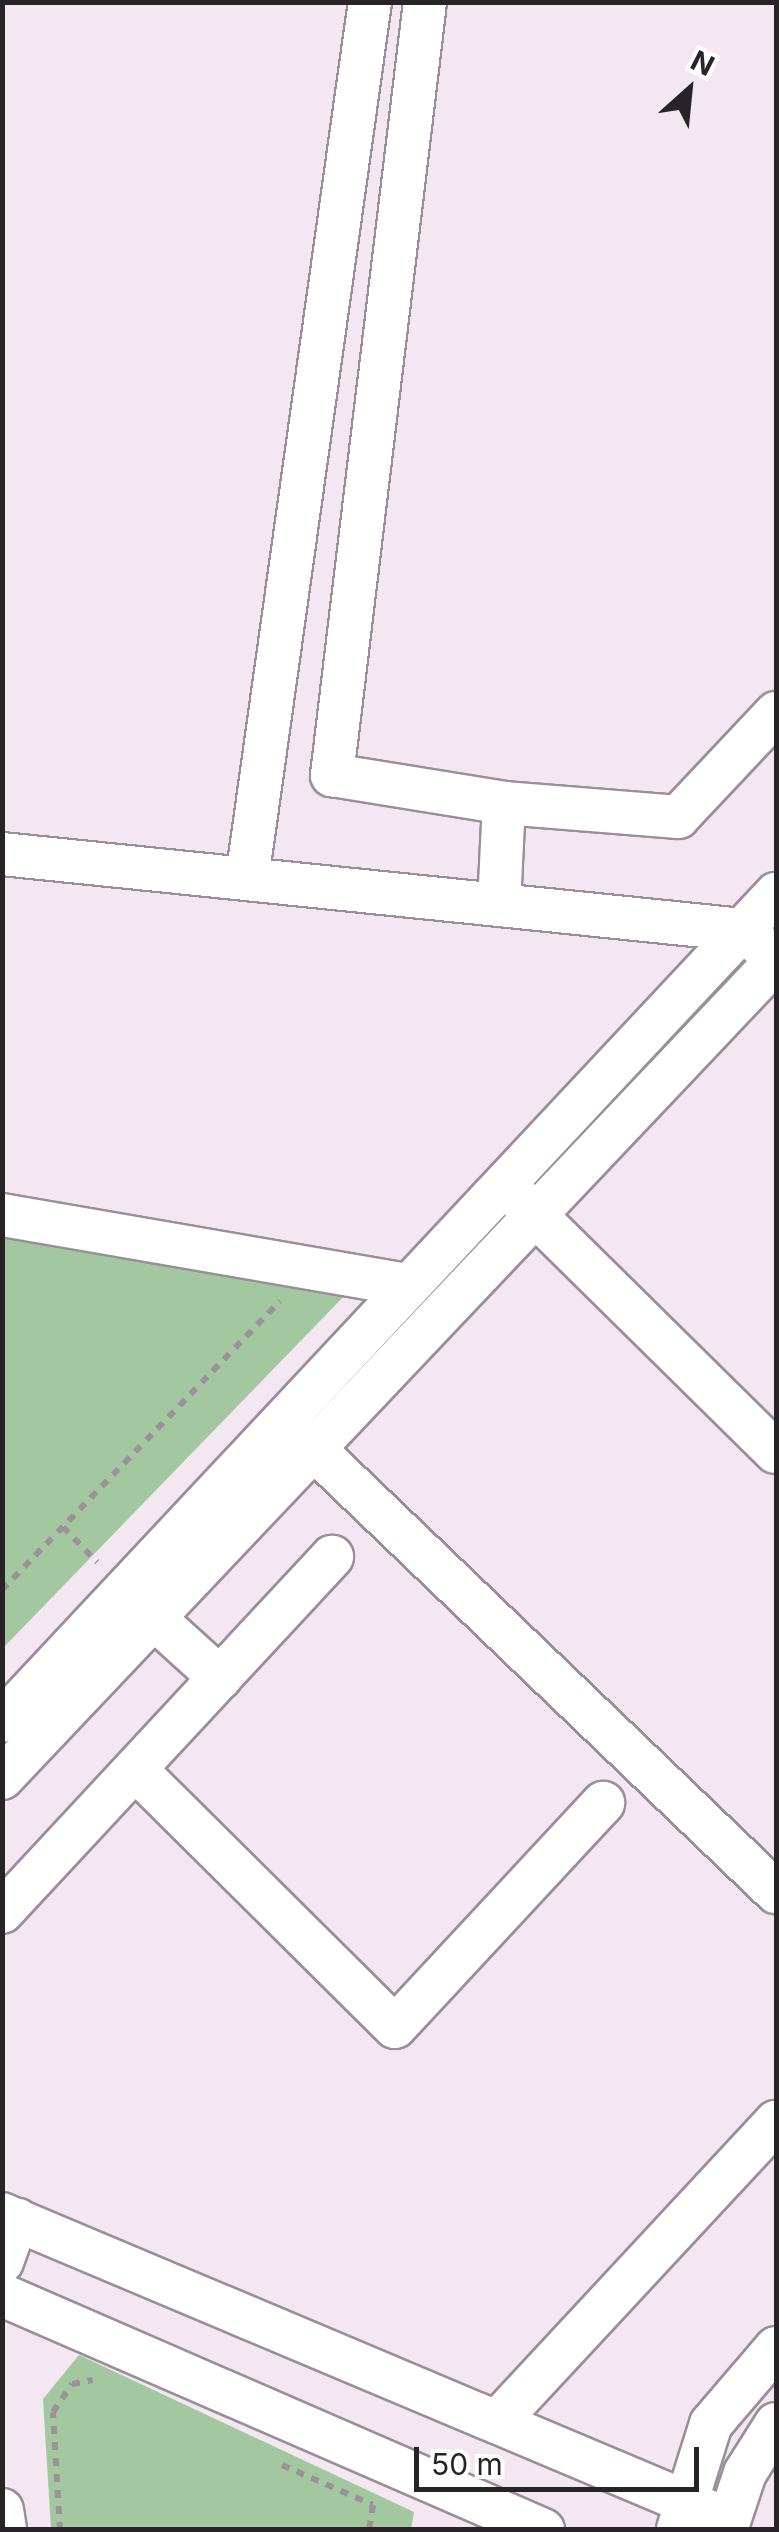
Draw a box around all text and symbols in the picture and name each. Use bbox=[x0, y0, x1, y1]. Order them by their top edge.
north arrow bbox=[639, 40, 739, 140]
text: N bbox=[685, 43, 720, 83]
scale bar bbox=[419, 2427, 704, 2489]
text: 50 m bbox=[431, 2446, 503, 2482]

